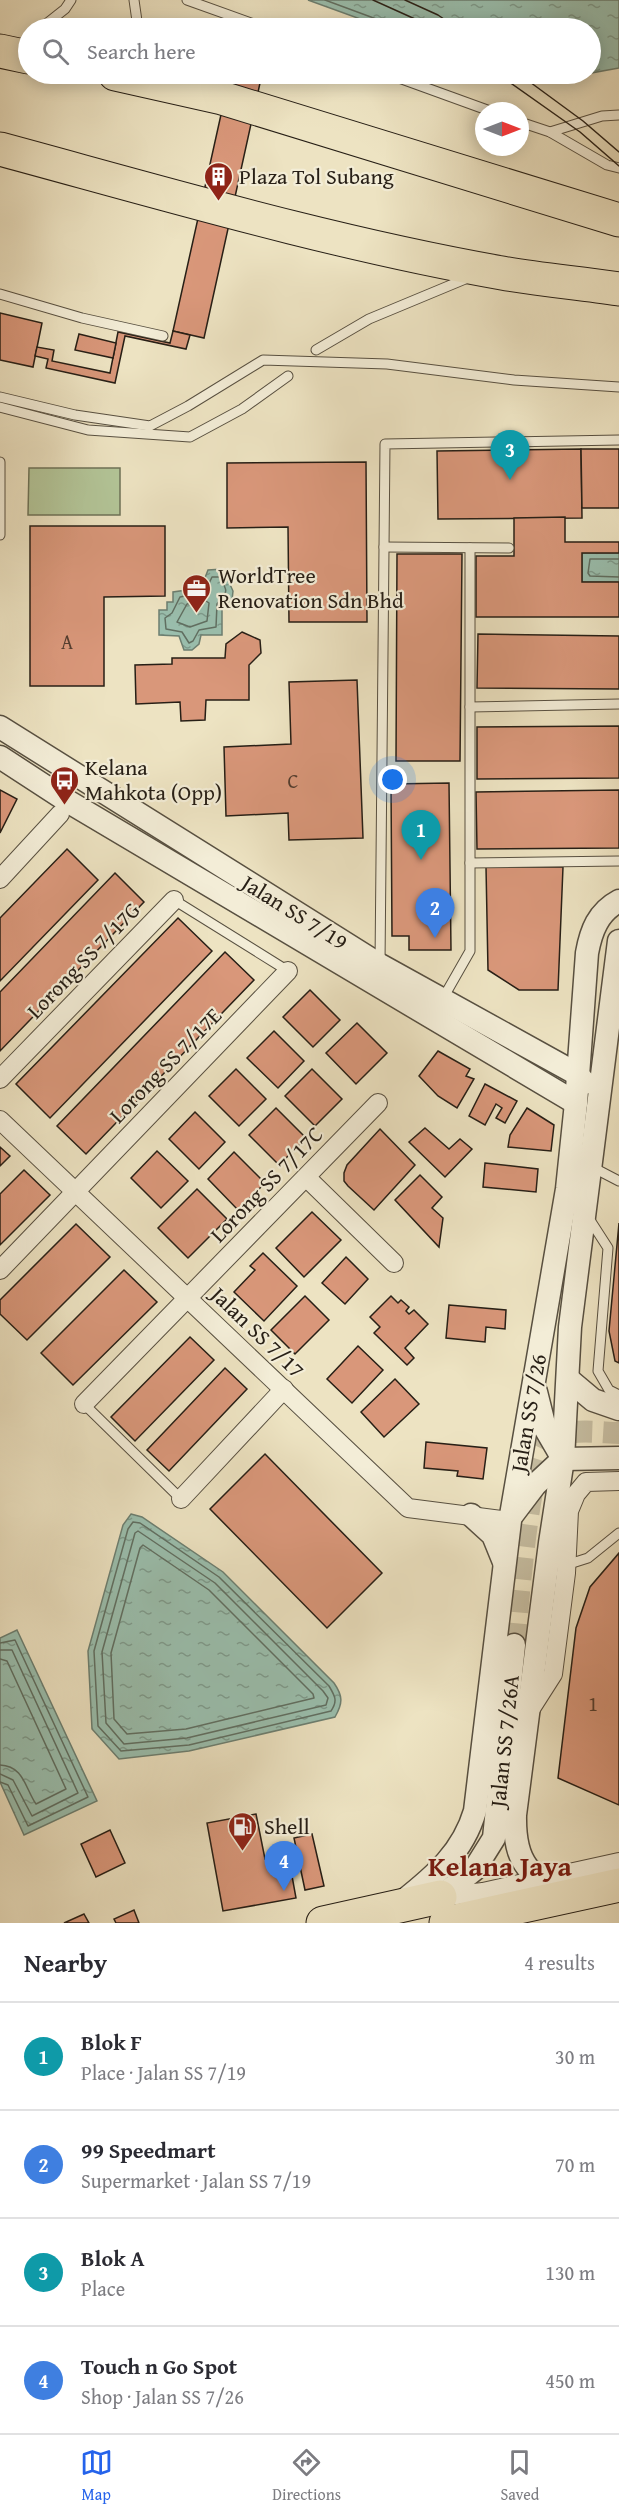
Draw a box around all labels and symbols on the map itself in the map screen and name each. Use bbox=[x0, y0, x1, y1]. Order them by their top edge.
north arrow bbox=[475, 102, 529, 156]
building icon: Plaza Tol Subang bbox=[202, 160, 234, 202]
place label: Plaza Tol Subang bbox=[239, 160, 394, 192]
pin: 3 bbox=[490, 430, 530, 480]
place label: WorldTree Renovation Sdn Bhd bbox=[218, 559, 404, 616]
office icon: WorldTree Renovation Sdn Bhd bbox=[181, 572, 213, 614]
house number: A bbox=[61, 627, 73, 656]
place label: Kelana Mahkota (Opp) bbox=[85, 751, 222, 808]
bus stop icon: Kelana Mahkota (Opp) bbox=[48, 764, 80, 806]
your location bbox=[378, 765, 407, 794]
house number: C bbox=[288, 766, 299, 795]
pin: 1 bbox=[402, 810, 440, 860]
street label: Jalan SS 7/19 bbox=[233, 865, 354, 957]
pin: 2 bbox=[416, 888, 454, 938]
street label: Lorong SS 7/17G bbox=[19, 894, 147, 1026]
street label: Lorong SS 7/17E bbox=[102, 1000, 228, 1130]
street label: Lorong SS 7/17C bbox=[202, 1119, 330, 1249]
street label: Jalan SS 7/17 bbox=[202, 1277, 312, 1385]
street label: Jalan SS 7/26 bbox=[501, 1351, 554, 1478]
street label: Jalan SS 7/26A bbox=[481, 1673, 527, 1812]
house number: 1 bbox=[588, 1689, 598, 1718]
fuel station icon: Shell bbox=[227, 1810, 259, 1852]
place label: Shell bbox=[264, 1810, 310, 1842]
pin: 4 bbox=[264, 1842, 304, 1891]
district label: Kelana Jaya bbox=[428, 1845, 573, 1886]

